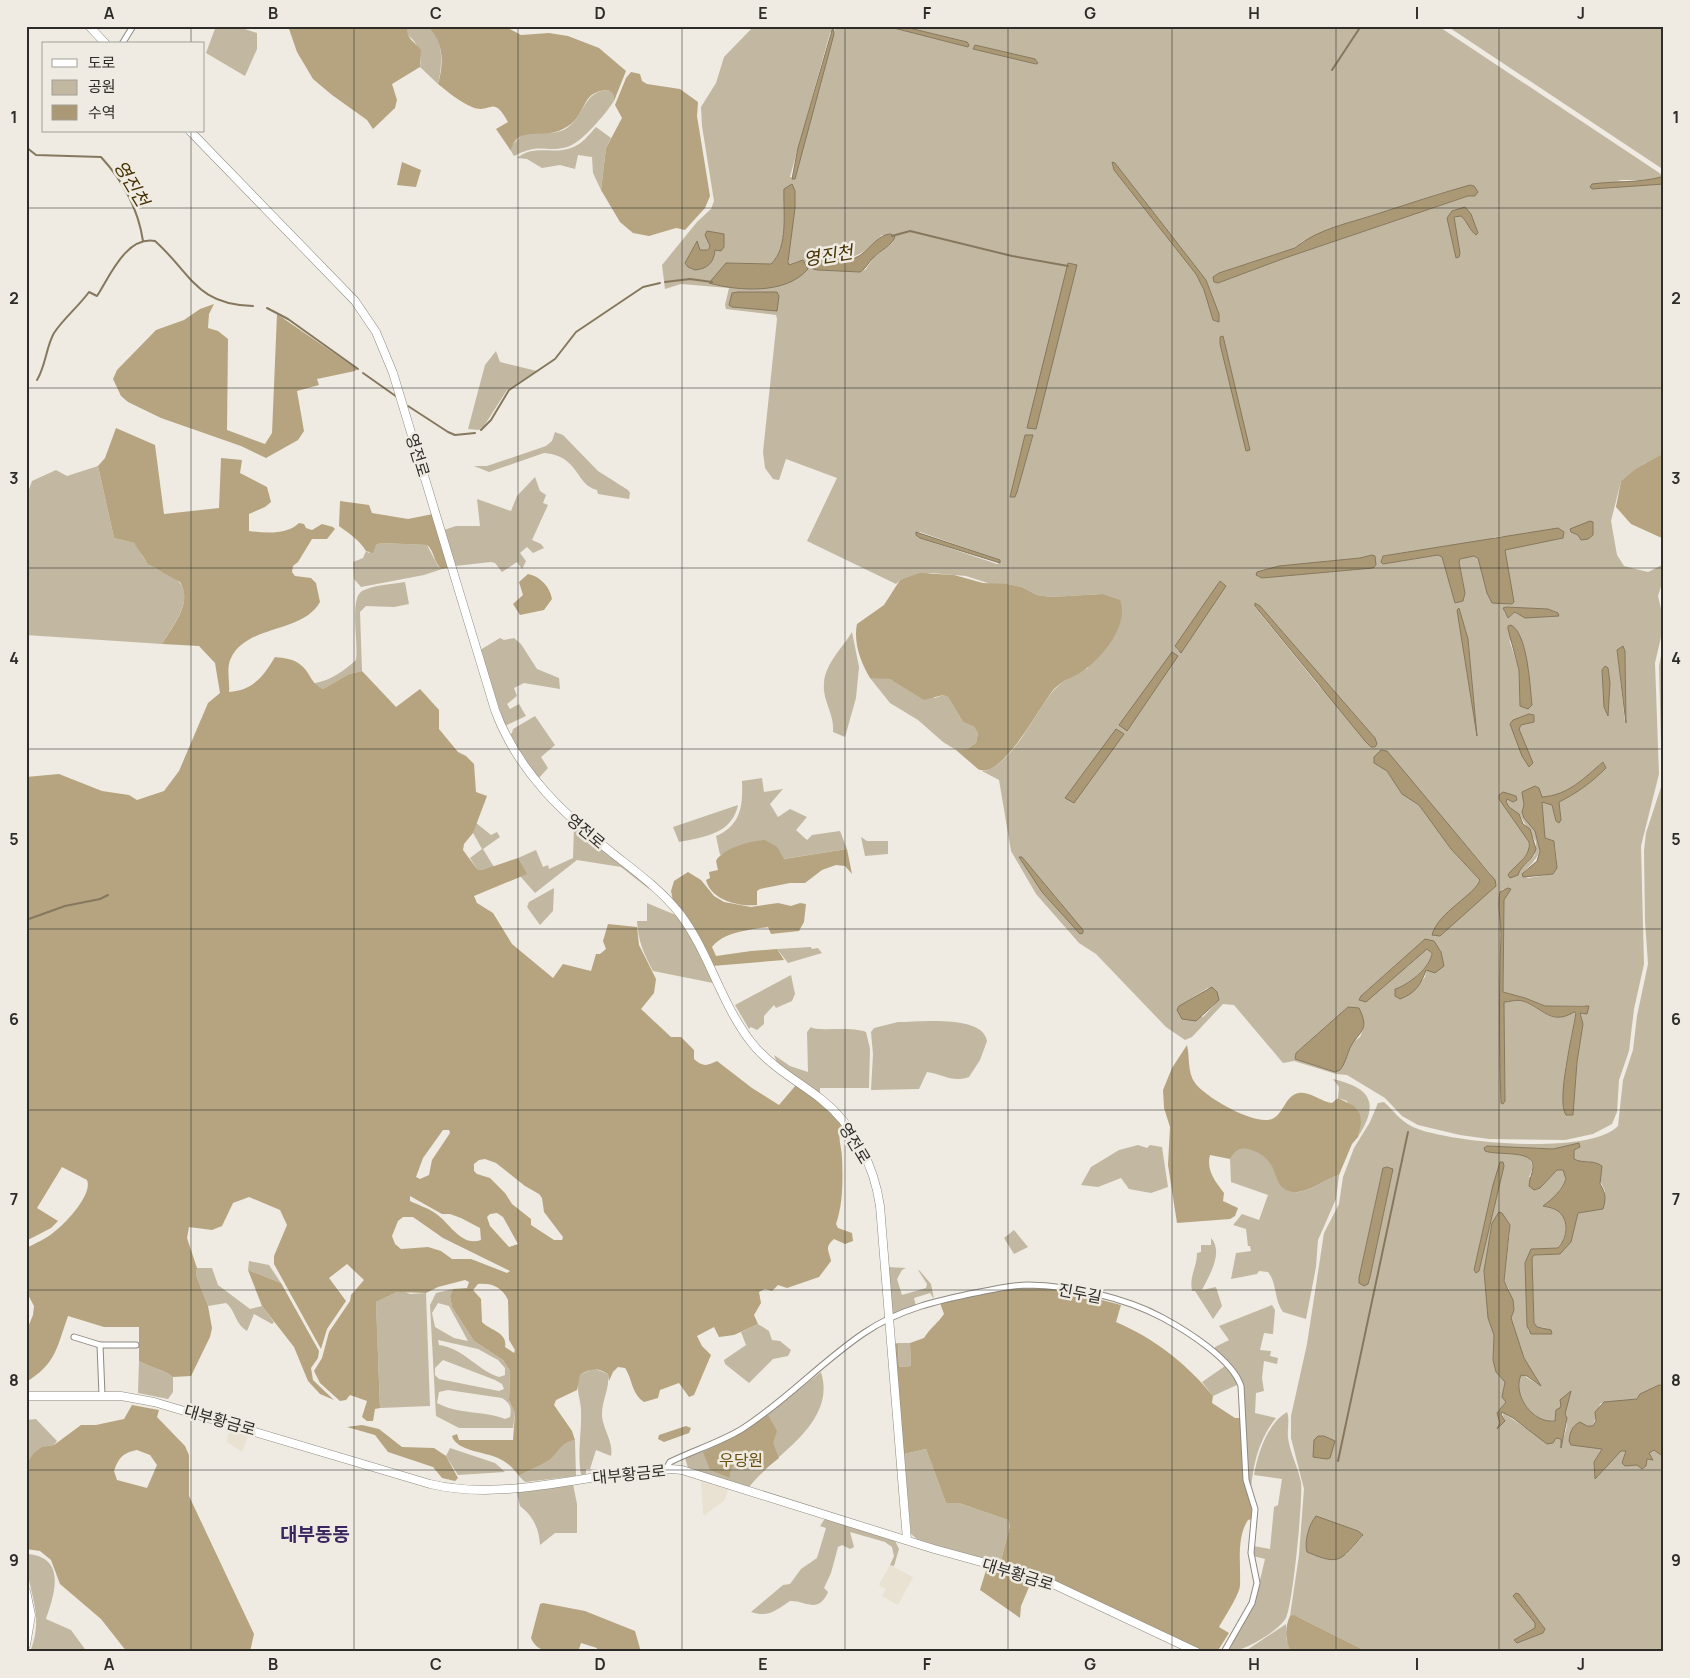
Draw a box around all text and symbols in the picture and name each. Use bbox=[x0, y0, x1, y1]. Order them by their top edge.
text: A bbox=[104, 2, 115, 24]
text: B bbox=[268, 2, 278, 24]
text: C bbox=[430, 2, 442, 24]
text: D bbox=[594, 2, 606, 24]
text: E bbox=[758, 2, 768, 24]
text: F bbox=[923, 2, 932, 24]
text: G bbox=[1084, 2, 1096, 24]
text: H bbox=[1248, 2, 1260, 24]
text: I bbox=[1415, 2, 1419, 24]
text: J bbox=[1577, 2, 1585, 24]
legend bbox=[42, 42, 205, 132]
text: 도로 bbox=[88, 52, 116, 73]
text: 공원 bbox=[88, 76, 116, 97]
text: 수역 bbox=[88, 102, 116, 123]
text: 1 bbox=[10, 106, 18, 128]
text: 1 bbox=[1672, 106, 1680, 128]
water label: 영진천 bbox=[109, 156, 156, 213]
water label: 영진천 bbox=[802, 239, 857, 271]
text: 2 bbox=[9, 287, 19, 309]
text: 2 bbox=[1671, 287, 1681, 309]
street label: 영전로 bbox=[401, 431, 435, 480]
text: 3 bbox=[9, 467, 19, 489]
text: 3 bbox=[1671, 467, 1681, 489]
text: 4 bbox=[9, 647, 19, 669]
text: 4 bbox=[1671, 647, 1681, 669]
street label: 영전로 bbox=[562, 808, 610, 854]
text: 5 bbox=[9, 828, 19, 850]
text: 5 bbox=[1671, 828, 1681, 850]
text: 6 bbox=[9, 1008, 19, 1030]
text: 6 bbox=[1671, 1008, 1681, 1030]
street label: 영전로 bbox=[834, 1118, 876, 1168]
text: 7 bbox=[10, 1188, 18, 1210]
text: 7 bbox=[1672, 1188, 1680, 1210]
street label: 진두길 bbox=[1056, 1278, 1104, 1308]
text: 8 bbox=[9, 1369, 19, 1391]
text: 8 bbox=[1671, 1369, 1681, 1391]
street label: 대부황금로 bbox=[182, 1399, 259, 1441]
park label: 우당원 bbox=[719, 1449, 763, 1471]
street label: 대부황금로 bbox=[591, 1459, 667, 1489]
district label: 대부동동 bbox=[280, 1521, 350, 1547]
text: 9 bbox=[9, 1549, 19, 1571]
text: 9 bbox=[1671, 1549, 1681, 1571]
street label: 대부황금로 bbox=[980, 1553, 1057, 1595]
text: A bbox=[104, 1653, 115, 1675]
text: B bbox=[268, 1653, 278, 1675]
text: C bbox=[430, 1653, 442, 1675]
text: D bbox=[594, 1653, 606, 1675]
text: E bbox=[758, 1653, 768, 1675]
text: F bbox=[923, 1653, 932, 1675]
text: G bbox=[1084, 1653, 1096, 1675]
text: H bbox=[1248, 1653, 1260, 1675]
text: I bbox=[1415, 1653, 1419, 1675]
text: J bbox=[1577, 1653, 1585, 1675]

